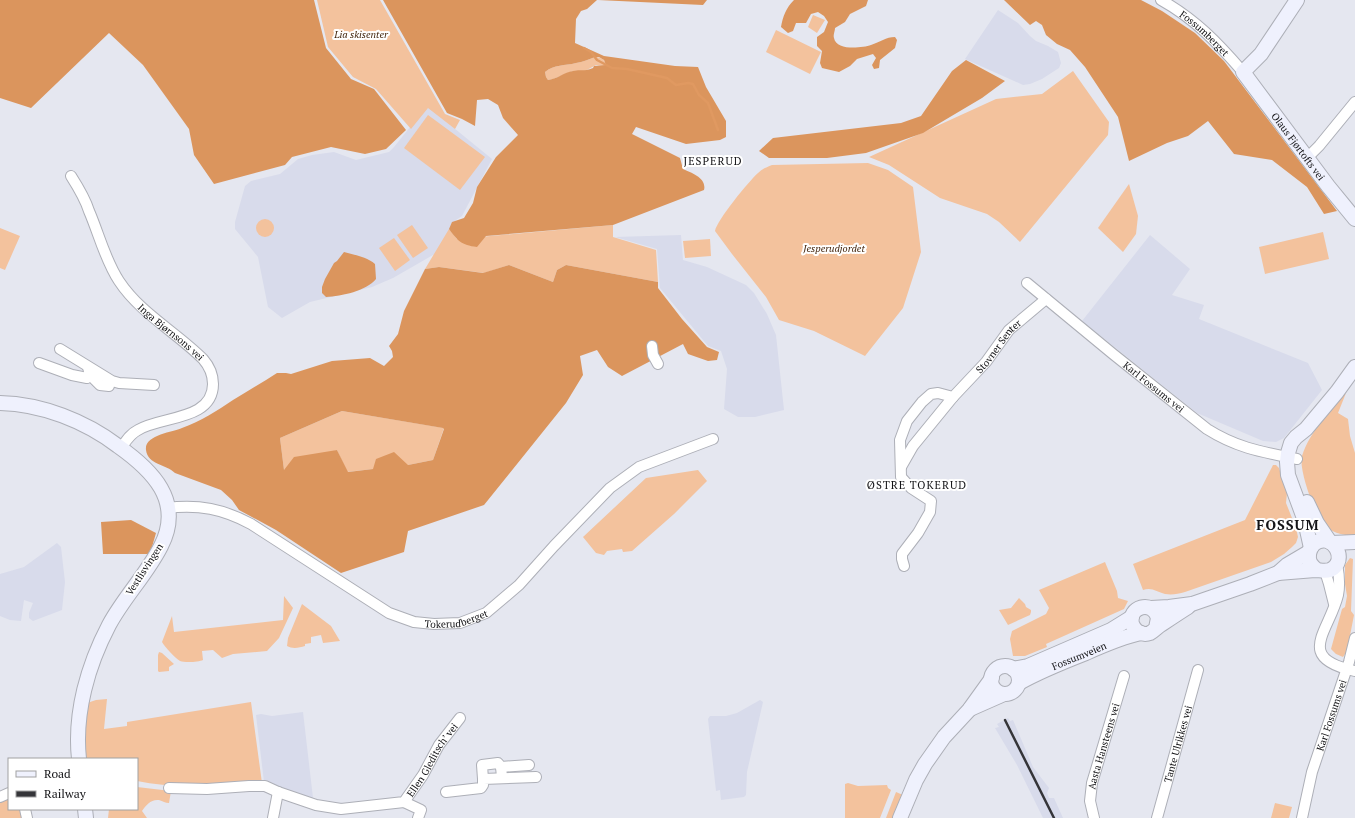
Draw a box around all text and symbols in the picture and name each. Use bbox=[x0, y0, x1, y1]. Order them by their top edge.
street label: Fossumberget bbox=[1177, 8, 1232, 59]
park label: Lia skisenter bbox=[333, 28, 389, 41]
street label: Olaus Fjørtofts vei bbox=[1268, 110, 1328, 183]
district label: JESPERUD bbox=[683, 154, 743, 168]
park label: Jesperudjordet bbox=[802, 242, 865, 255]
street label: Inga Bjørnsons vei bbox=[135, 301, 207, 364]
street label: Stovner Senter bbox=[973, 317, 1024, 376]
street label: Karl Fossums vei bbox=[1120, 359, 1187, 415]
district label: ØSTRE TOKERUD bbox=[867, 478, 967, 492]
district label: FOSSUM bbox=[1256, 515, 1320, 534]
street label: Vestlisvingen bbox=[123, 541, 166, 598]
street label: Tokerudberget bbox=[424, 607, 490, 631]
street label: Fossumveien bbox=[1050, 639, 1109, 673]
street label: Karl Fossums vei bbox=[1314, 678, 1350, 753]
street label: Aasta Hansteens vei bbox=[1085, 702, 1123, 790]
street label: Tante Ulrikkes vei bbox=[1161, 704, 1195, 784]
street label: Ellen Gleditsch’ vei bbox=[404, 721, 461, 799]
legend bbox=[8, 758, 138, 810]
text: Road bbox=[44, 766, 71, 781]
text: Railway bbox=[44, 786, 87, 801]

